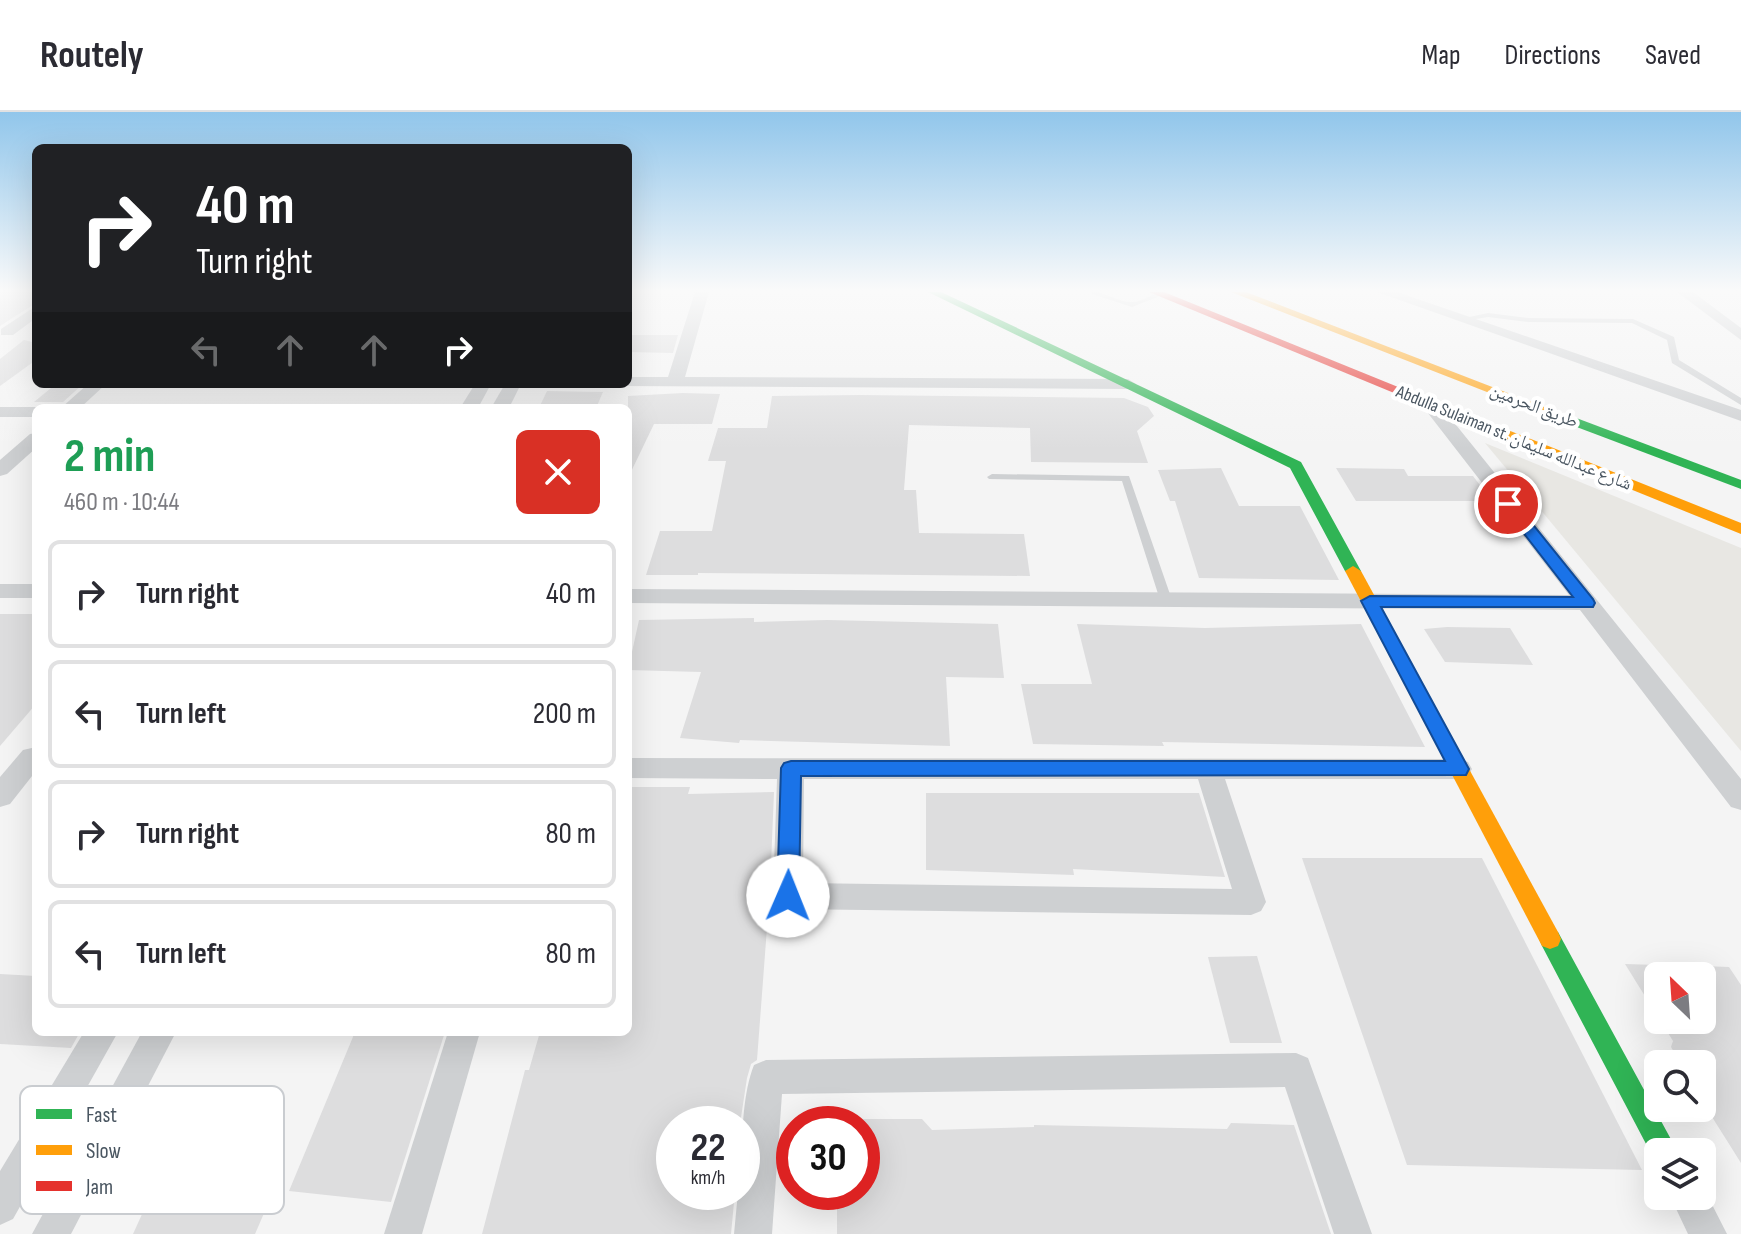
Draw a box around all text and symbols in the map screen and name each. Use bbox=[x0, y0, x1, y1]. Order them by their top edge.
text: Routely bbox=[40, 33, 144, 78]
text: Map bbox=[1422, 39, 1461, 72]
text: Directions bbox=[1505, 39, 1601, 72]
text: Saved bbox=[1645, 39, 1701, 72]
text: 40 m bbox=[196, 173, 295, 240]
icon: right bbox=[64, 176, 168, 280]
text: Turn right bbox=[196, 241, 313, 284]
icon: left bbox=[184, 328, 228, 372]
icon: ahead bbox=[268, 328, 312, 372]
icon: ahead bbox=[352, 328, 396, 372]
icon: right bbox=[436, 328, 480, 372]
street label: طريق الحرمين bbox=[1487, 380, 1581, 432]
street label: Abdulla Sulaiman st. شارع عبدالله سليمان bbox=[1392, 381, 1635, 495]
text: 2 min bbox=[64, 428, 155, 485]
button: close bbox=[516, 430, 600, 514]
pin bbox=[1474, 470, 1542, 538]
icon: arrive bbox=[1486, 482, 1530, 526]
text: 460 m · 10:44 bbox=[64, 487, 179, 518]
icon: right bbox=[68, 572, 112, 616]
text: Turn right bbox=[136, 576, 239, 612]
text: 40 m bbox=[546, 576, 596, 612]
icon: left bbox=[68, 692, 112, 736]
text: Turn left bbox=[136, 696, 226, 732]
text: 200 m bbox=[533, 696, 596, 732]
icon: right bbox=[68, 812, 112, 856]
text: Turn right bbox=[136, 816, 239, 852]
text: 80 m bbox=[545, 816, 596, 852]
position arrow bbox=[746, 854, 830, 938]
icon: left bbox=[68, 932, 112, 976]
text: Turn left bbox=[136, 936, 226, 972]
text: 80 m bbox=[545, 936, 596, 972]
north arrow bbox=[1644, 962, 1716, 1034]
map controls bbox=[1644, 962, 1716, 1210]
button: search bbox=[1644, 1050, 1716, 1122]
legend bbox=[20, 1086, 284, 1214]
text: Fast bbox=[86, 1102, 117, 1129]
speed limit sign: 30 bbox=[776, 1106, 880, 1210]
text: 22 bbox=[690, 1124, 726, 1172]
text: Slow bbox=[86, 1138, 121, 1165]
button: layers bbox=[1644, 1138, 1716, 1210]
text: km/h bbox=[691, 1166, 725, 1190]
text: Jam bbox=[85, 1174, 113, 1201]

